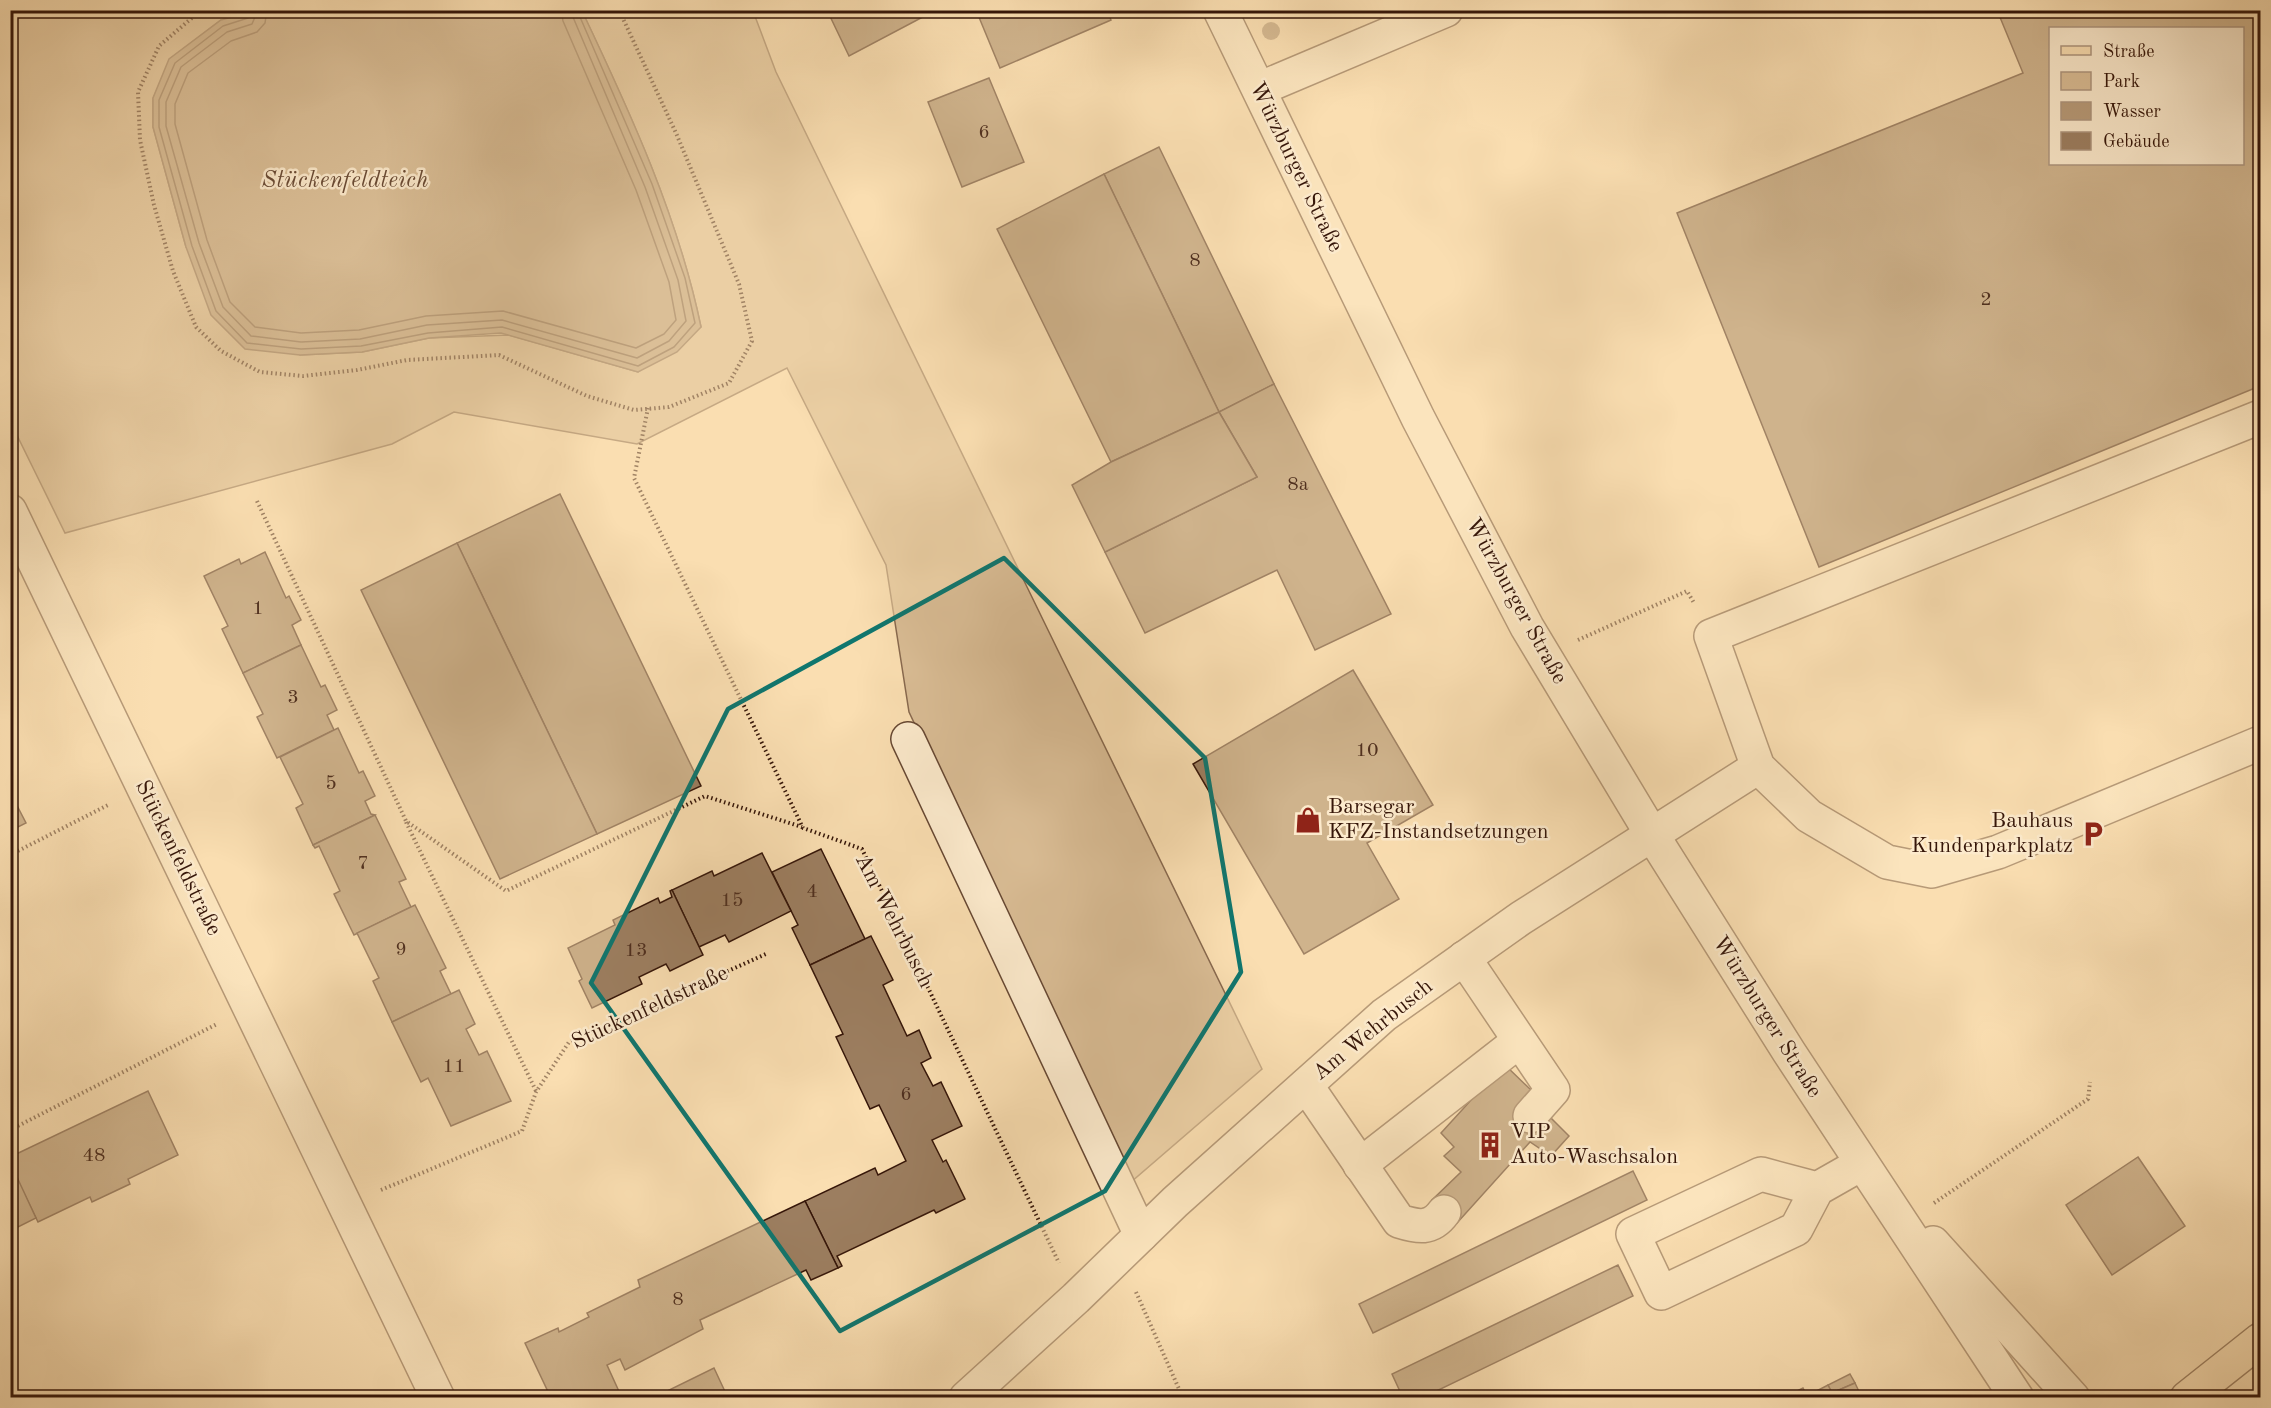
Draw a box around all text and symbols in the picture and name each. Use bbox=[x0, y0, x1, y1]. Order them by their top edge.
legend bbox=[2049, 27, 2244, 165]
text: Straße bbox=[2103, 43, 2154, 61]
text: Park bbox=[2103, 73, 2140, 91]
street label: Würzburger Straße bbox=[1245, 79, 1347, 255]
text: Wasser bbox=[2103, 103, 2162, 121]
house number: 6 bbox=[978, 123, 990, 143]
text: Gebäude bbox=[2103, 133, 2170, 151]
water label: Stückenfeldteich bbox=[262, 169, 429, 193]
house number: 8 bbox=[1189, 251, 1201, 271]
house number: 2 bbox=[1980, 290, 1992, 310]
house number: 8a bbox=[1287, 475, 1309, 495]
street label: Würzburger Straße bbox=[1461, 514, 1571, 688]
house number: 1 bbox=[252, 599, 264, 619]
house number: 3 bbox=[287, 688, 299, 708]
house number: 10 bbox=[1355, 741, 1379, 761]
house number: 5 bbox=[325, 774, 337, 794]
street label: Stückenfeldstraße bbox=[131, 777, 225, 939]
place label: Barsegar KFZ-Instandsetzungen bbox=[1328, 796, 1549, 843]
shop icon: Barsegar KFZ-Instandsetzungen bbox=[1293, 805, 1323, 835]
place label: Bauhaus Kundenparkplatz bbox=[1911, 810, 2073, 857]
parking icon: Bauhaus Kundenparkplatz bbox=[2078, 819, 2108, 849]
street label: Am Wehrbusch bbox=[851, 850, 937, 992]
house number: 7 bbox=[357, 854, 369, 874]
house number: 4 bbox=[806, 882, 818, 902]
house number: 15 bbox=[720, 891, 744, 911]
street label: Würzburger Straße bbox=[1708, 932, 1826, 1102]
house number: 9 bbox=[395, 940, 407, 960]
house number: 13 bbox=[624, 941, 648, 961]
street label: Stückenfeldstraße bbox=[568, 962, 732, 1054]
street label: Am Wehrbusch bbox=[1309, 975, 1437, 1085]
house number: 11 bbox=[442, 1057, 466, 1077]
house number: 6 bbox=[900, 1085, 912, 1105]
place label: VIP Auto-Waschsalon bbox=[1510, 1121, 1678, 1168]
building icon: VIP Auto-Waschsalon bbox=[1475, 1130, 1505, 1160]
house number: 48 bbox=[82, 1146, 106, 1166]
house number: 8 bbox=[672, 1290, 684, 1310]

